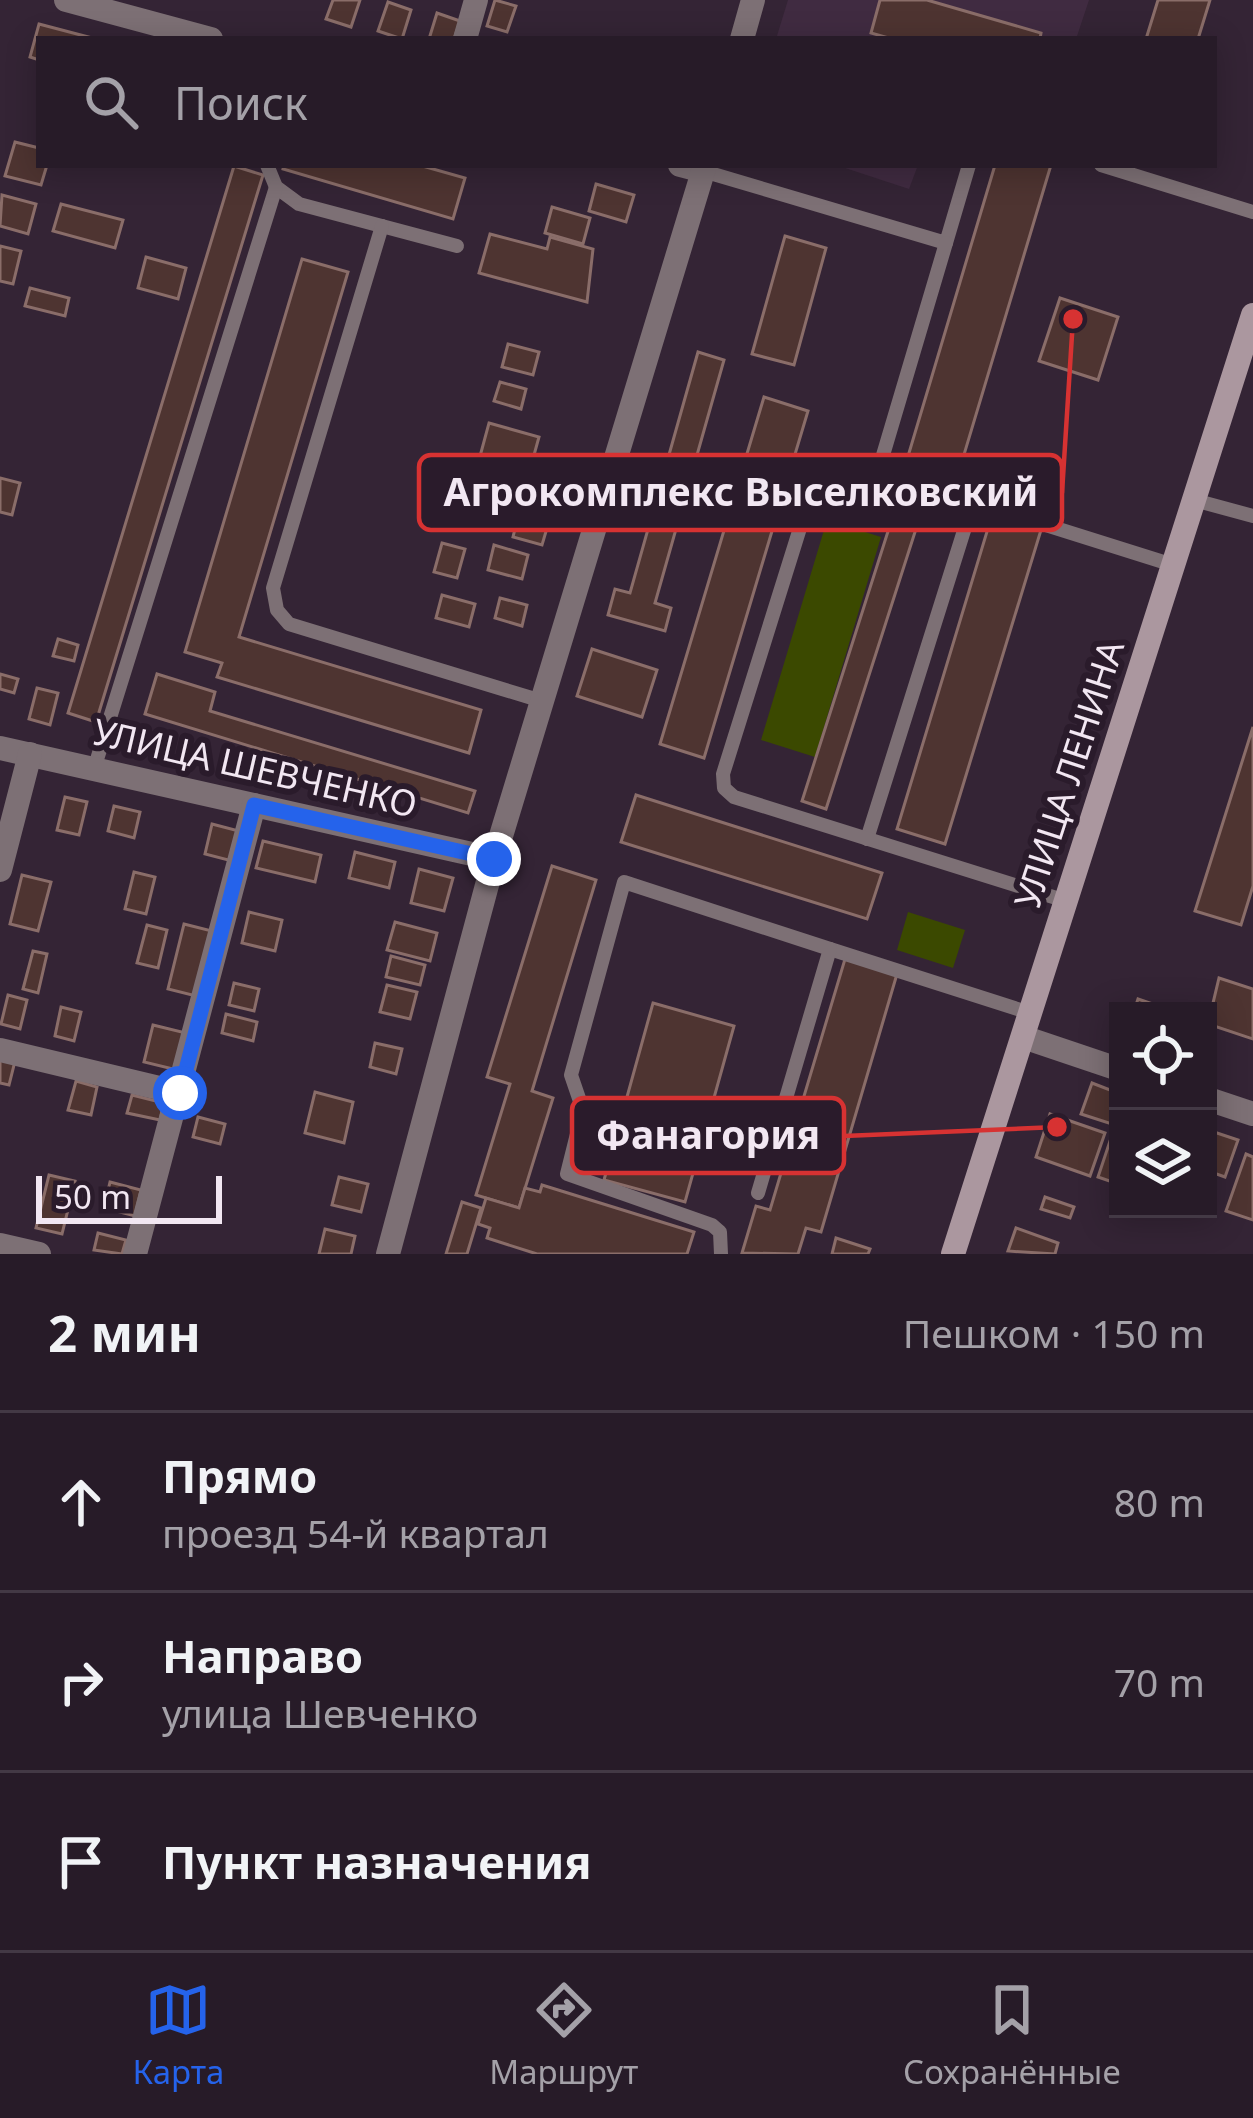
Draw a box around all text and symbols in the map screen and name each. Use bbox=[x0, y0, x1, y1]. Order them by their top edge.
search box bbox=[36, 36, 1217, 168]
icon: search bbox=[78, 69, 144, 135]
text: Поиск bbox=[174, 72, 308, 133]
callout: Агрокомплекс Выселковский bbox=[419, 455, 1062, 530]
text: Агрокомплекс Выселковский bbox=[444, 464, 1038, 517]
street label: УЛИЦА ЛЕНИНА bbox=[1002, 634, 1135, 914]
street label: УЛИЦА ШЕВЧЕНКО bbox=[88, 706, 422, 829]
route end bbox=[467, 832, 521, 886]
map controls bbox=[1109, 1002, 1217, 1218]
button: locate bbox=[1109, 1002, 1217, 1110]
route start bbox=[153, 1066, 207, 1120]
callout: Фанагория bbox=[572, 1098, 844, 1173]
text: Фанагория bbox=[596, 1107, 820, 1160]
button: layers bbox=[1109, 1110, 1217, 1218]
scale bar bbox=[36, 1170, 222, 1223]
text: 50 m bbox=[54, 1174, 131, 1219]
text: 2 мин bbox=[48, 1297, 201, 1367]
text: Пешком · 150 m bbox=[903, 1306, 1205, 1359]
text: Прямо bbox=[162, 1445, 317, 1506]
icon: ahead bbox=[48, 1469, 114, 1535]
text: 80 m bbox=[1114, 1475, 1205, 1528]
text: проезд 54-й квартал bbox=[162, 1506, 549, 1559]
text: Направо bbox=[162, 1625, 363, 1686]
icon: right bbox=[48, 1649, 114, 1715]
text: 70 m bbox=[1114, 1655, 1205, 1708]
text: улица Шевченко bbox=[162, 1686, 478, 1739]
icon: arrive bbox=[48, 1829, 114, 1895]
text: Пункт назначения bbox=[162, 1831, 592, 1892]
tab: Карта bbox=[132, 1977, 224, 2094]
tab: Маршрут bbox=[489, 1977, 638, 2094]
tab: Сохранённые bbox=[903, 1977, 1121, 2094]

